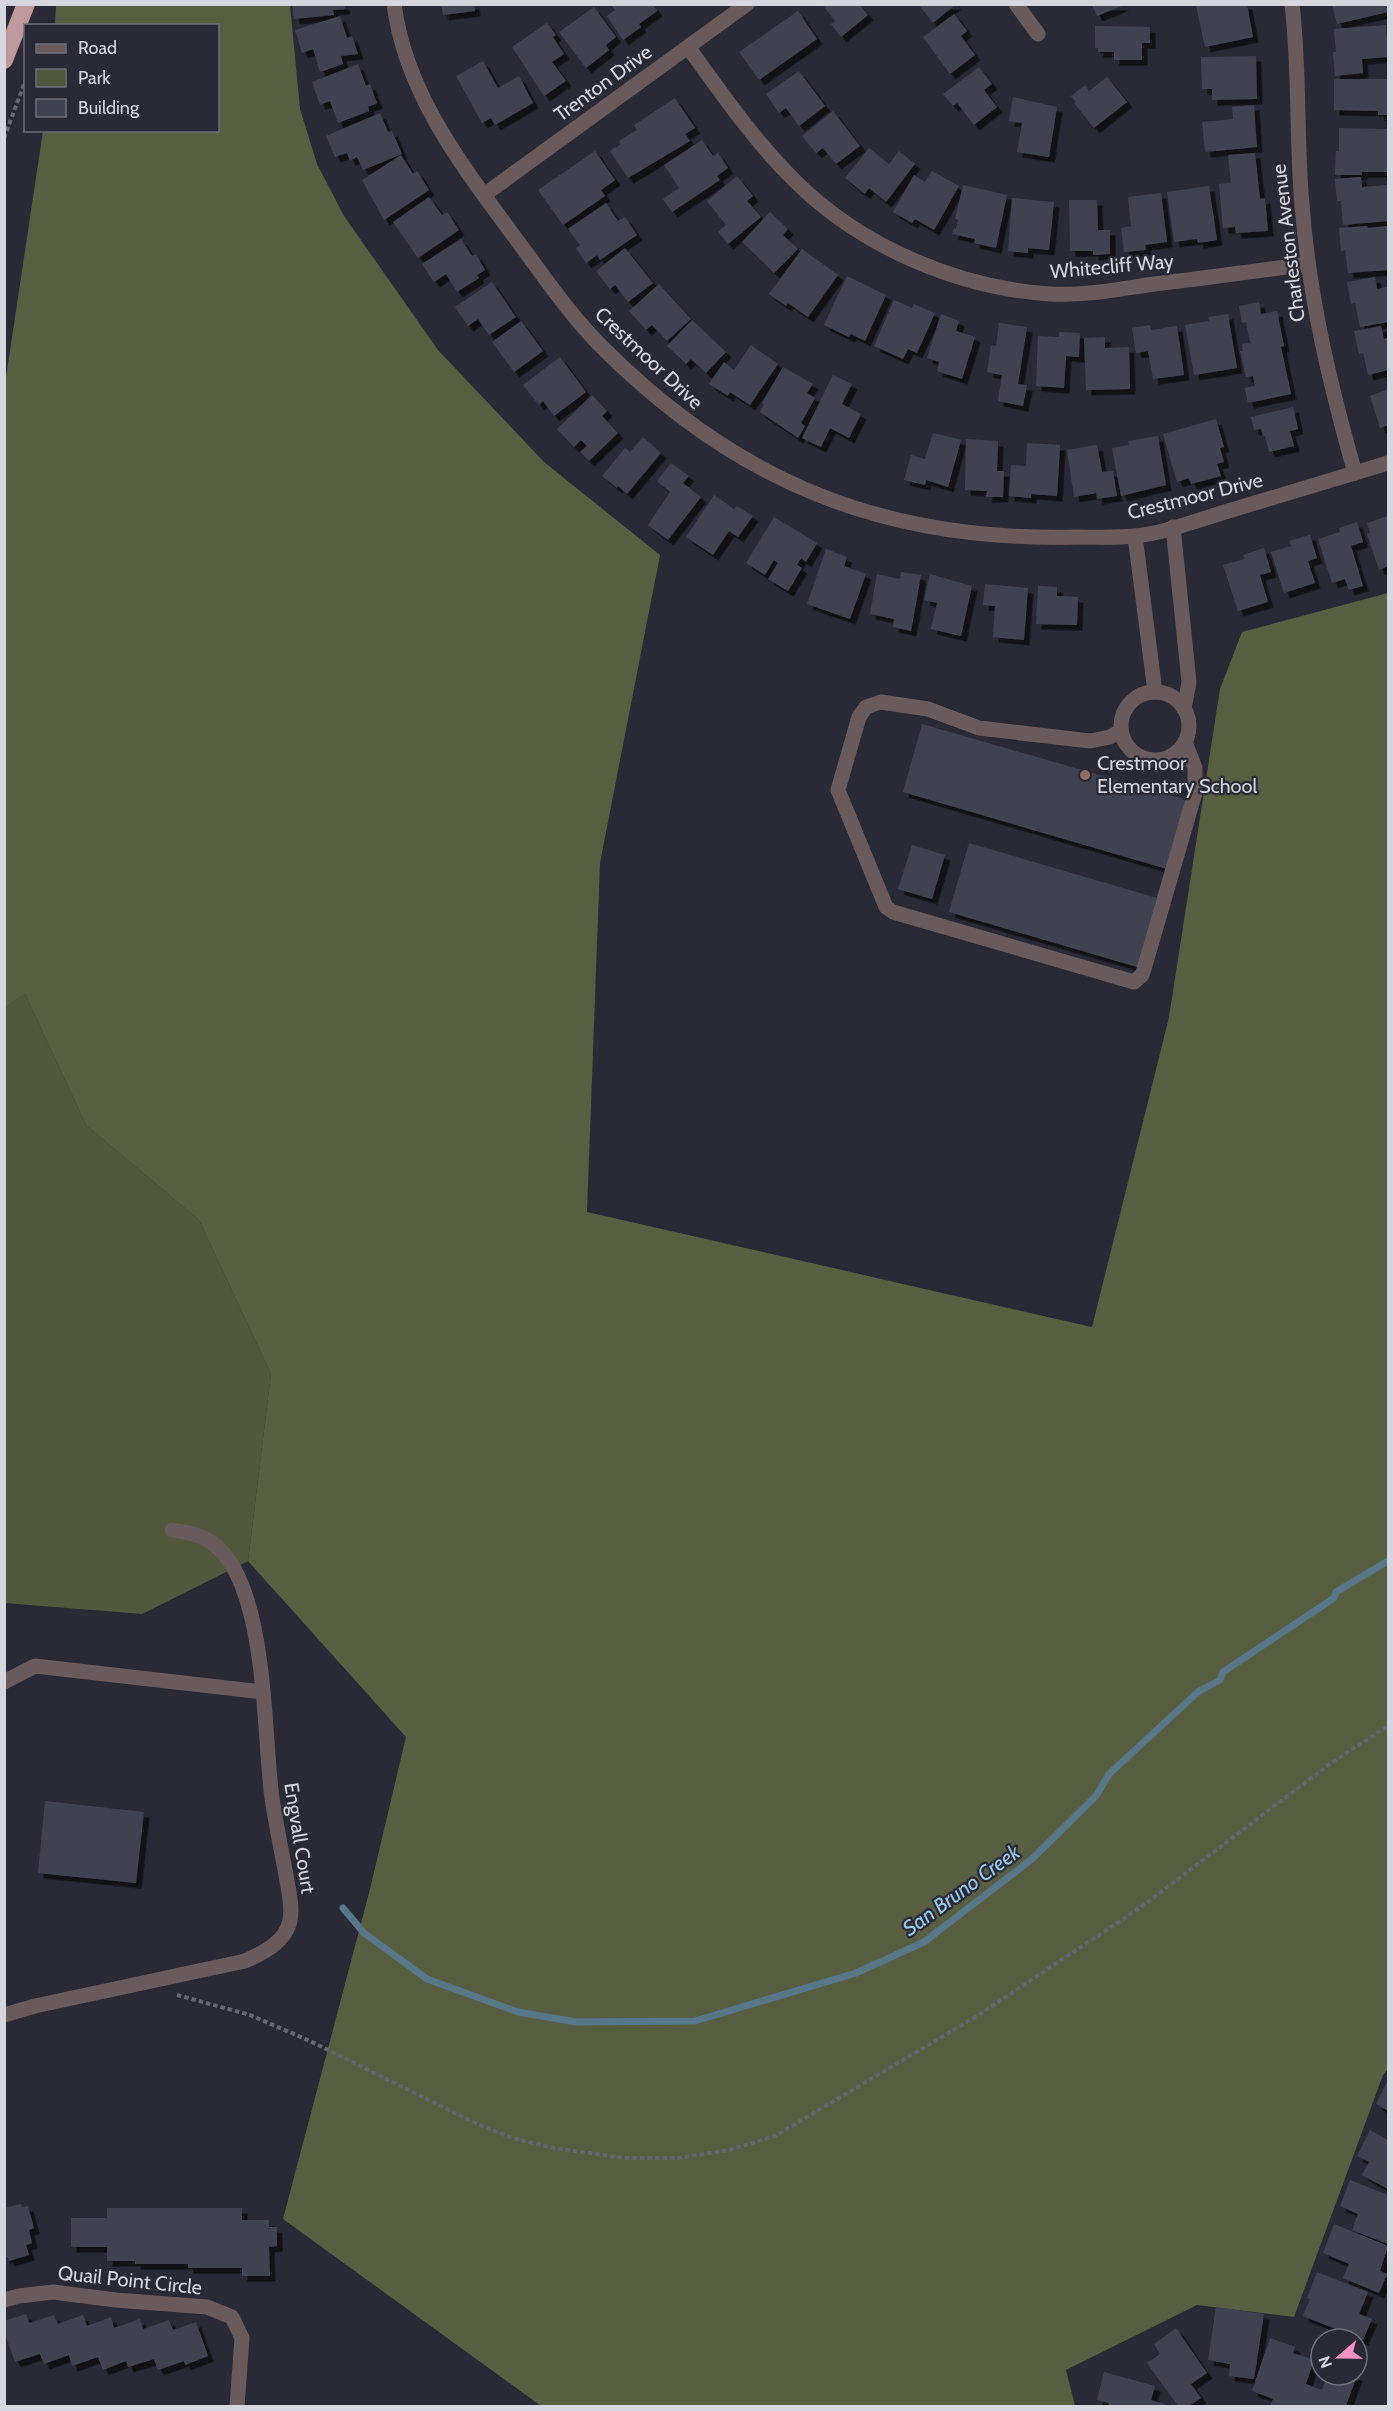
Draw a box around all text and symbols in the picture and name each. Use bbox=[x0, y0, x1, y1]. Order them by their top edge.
legend bbox=[24, 24, 219, 132]
text: Road bbox=[78, 37, 117, 59]
street label: Trenton Drive bbox=[550, 40, 656, 126]
text: Park bbox=[78, 67, 111, 89]
text: Building bbox=[78, 97, 140, 119]
street label: Charleston Avenue bbox=[1266, 163, 1310, 323]
street label: Whitecliff Way bbox=[1049, 249, 1175, 283]
street label: Crestmoor Drive bbox=[590, 302, 708, 414]
street label: Crestmoor Drive bbox=[1125, 468, 1265, 524]
place label: Crestmoor Elementary School bbox=[1097, 751, 1258, 798]
marker: Crestmoor Elementary School bbox=[1078, 768, 1092, 782]
street label: Engvall Court bbox=[279, 1781, 321, 1895]
water label: San Bruno Creek bbox=[898, 1839, 1025, 1941]
street label: Quail Point Circle bbox=[57, 2261, 203, 2299]
north arrow bbox=[1309, 2327, 1369, 2387]
text: N bbox=[1315, 2353, 1336, 2371]

